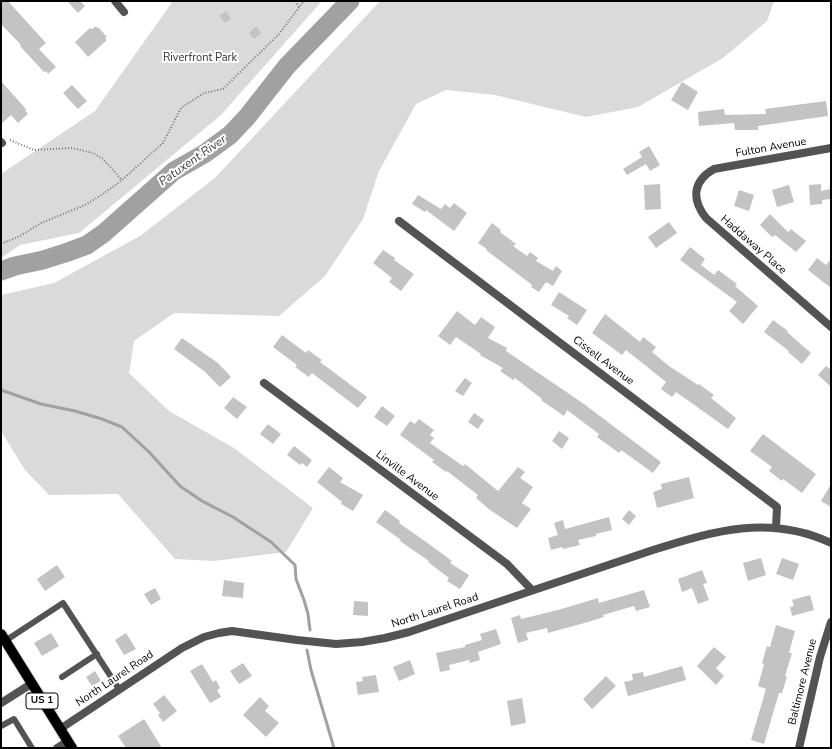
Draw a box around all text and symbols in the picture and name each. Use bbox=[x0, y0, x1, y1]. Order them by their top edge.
park label: Riverfront Park bbox=[163, 51, 237, 65]
water label: Patuxent River bbox=[157, 132, 229, 190]
street label: Fulton Avenue bbox=[735, 135, 807, 161]
street label: Haddaway Place bbox=[717, 213, 789, 277]
street label: Cissell Avenue bbox=[570, 334, 636, 388]
street label: Linville Avenue bbox=[373, 448, 441, 504]
street label: North Laurel Road bbox=[390, 591, 480, 631]
street label: Baltimore Avenue bbox=[786, 638, 820, 726]
street label: North Laurel Road bbox=[74, 648, 156, 710]
road number: US 1 bbox=[26, 693, 58, 709]

